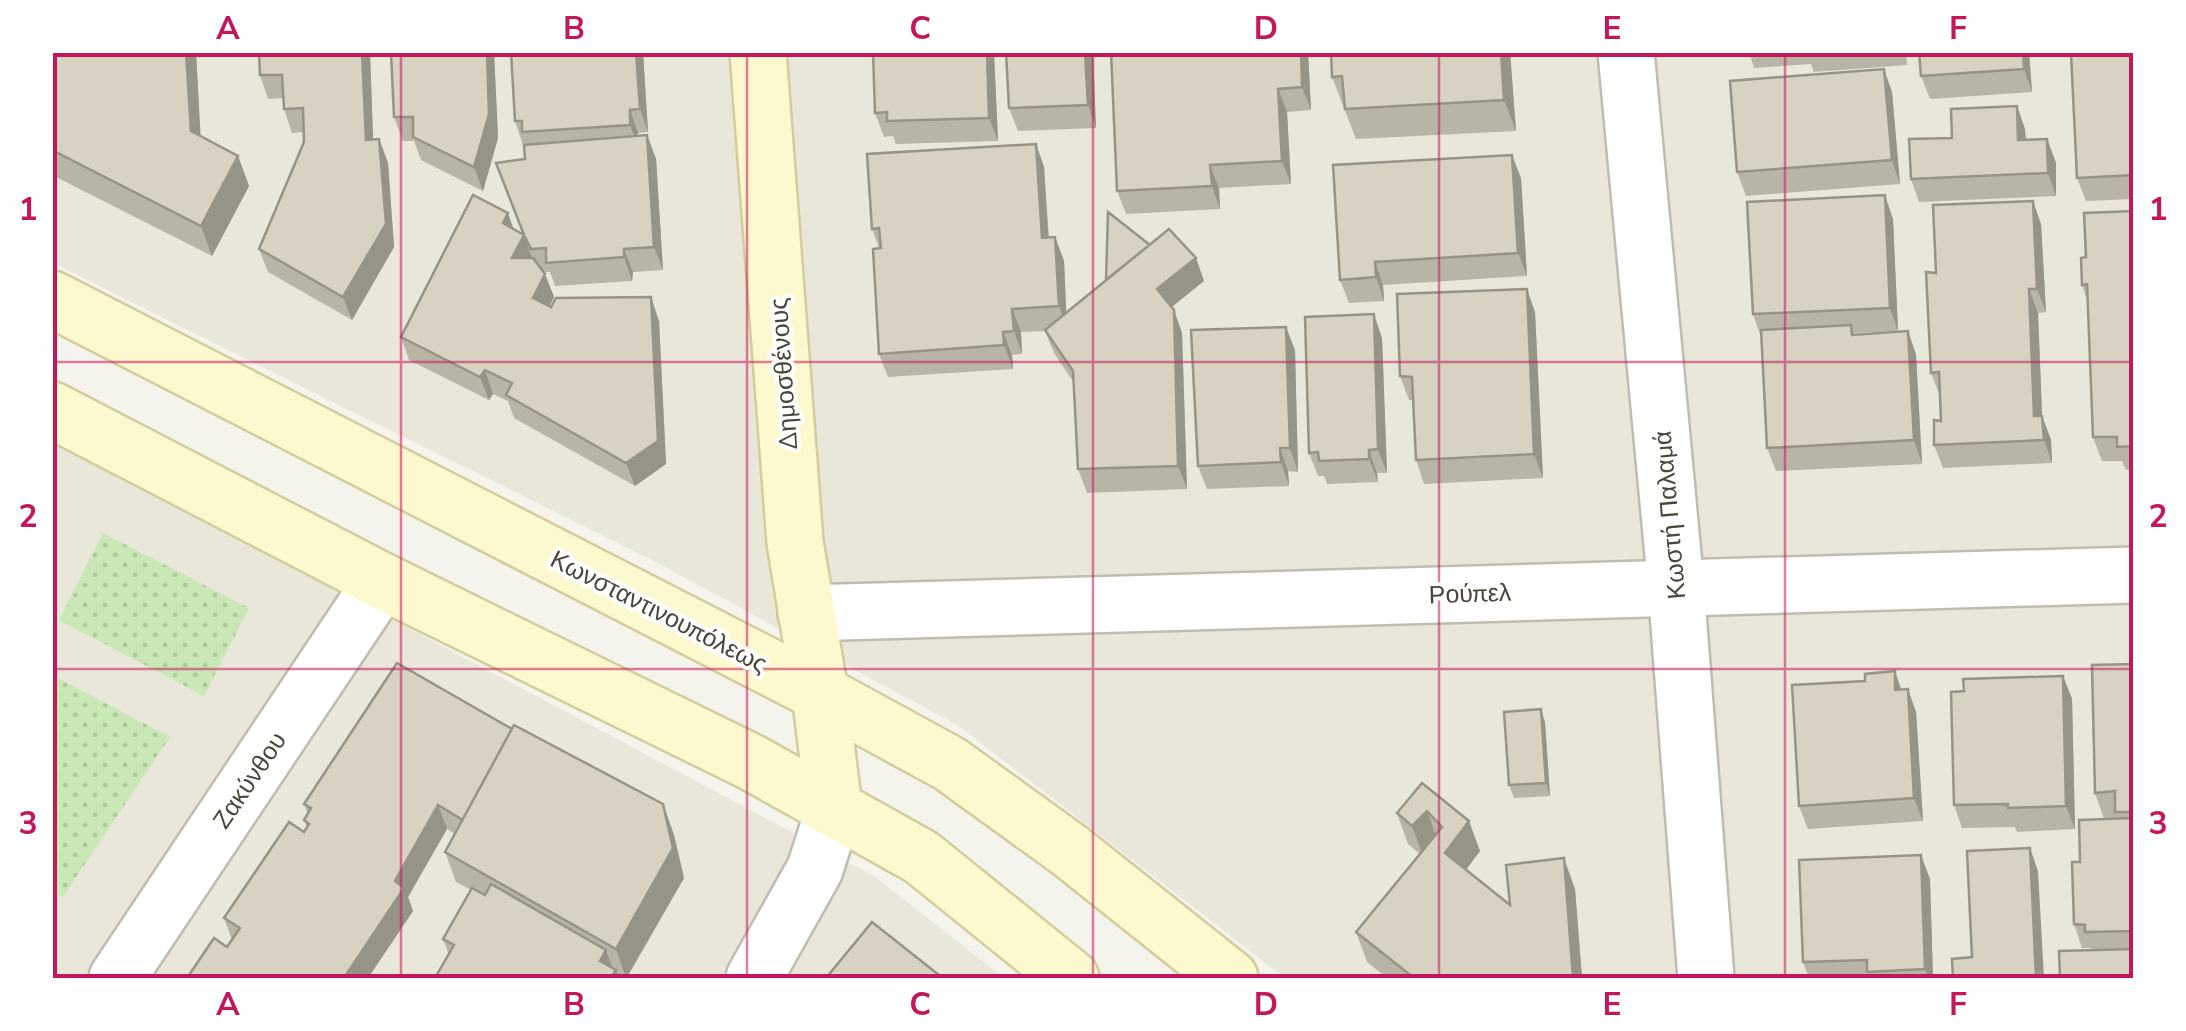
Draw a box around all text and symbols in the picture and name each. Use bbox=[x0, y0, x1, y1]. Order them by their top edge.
text: A bbox=[216, 7, 240, 50]
text: B bbox=[563, 7, 585, 50]
text: C bbox=[909, 7, 931, 50]
text: D bbox=[1254, 7, 1278, 50]
text: E bbox=[1602, 7, 1622, 50]
text: F bbox=[1949, 7, 1967, 50]
text: 1 bbox=[18, 188, 38, 231]
text: 1 bbox=[2148, 188, 2168, 231]
street label: Δημοσθένους bbox=[762, 297, 806, 451]
street label: Κωστή Παλαμά bbox=[1646, 429, 1694, 601]
text: 2 bbox=[18, 495, 38, 538]
text: 2 bbox=[2148, 495, 2168, 538]
street label: Κωνσταντινουπόλεως bbox=[544, 542, 773, 681]
street label: Ρούπελ bbox=[1428, 576, 1512, 612]
street label: Ζακύνθου bbox=[205, 726, 295, 836]
text: 3 bbox=[18, 802, 38, 845]
text: 3 bbox=[2148, 802, 2168, 845]
text: A bbox=[216, 983, 240, 1026]
text: B bbox=[563, 983, 585, 1026]
text: C bbox=[909, 983, 931, 1026]
text: D bbox=[1254, 983, 1278, 1026]
text: E bbox=[1602, 983, 1622, 1026]
text: F bbox=[1949, 983, 1967, 1026]

